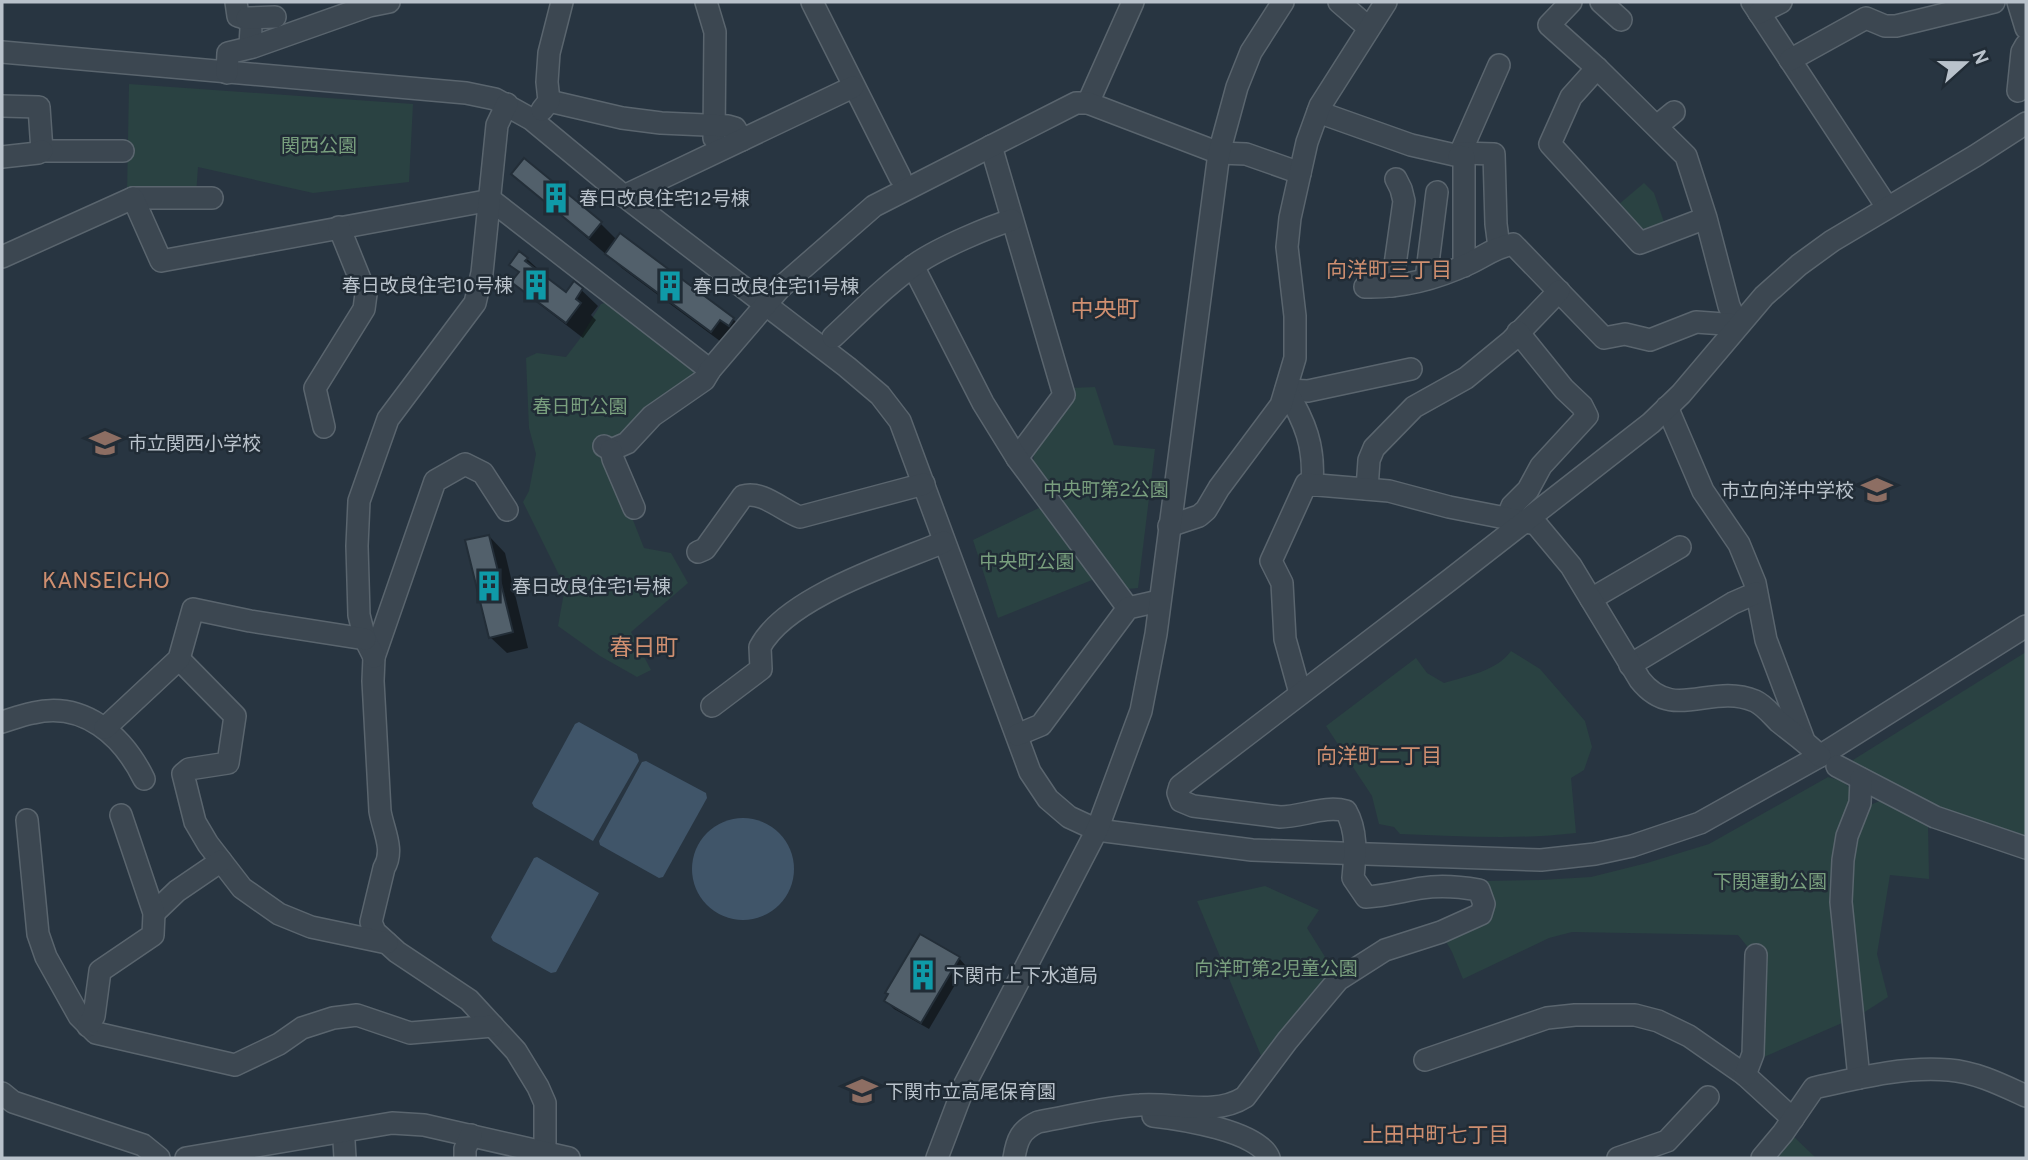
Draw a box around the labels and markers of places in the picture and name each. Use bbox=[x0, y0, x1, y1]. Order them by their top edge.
building icon: 春日改良住宅12号棟 bbox=[539, 181, 573, 215]
place label: 春日改良住宅12号棟 bbox=[579, 188, 750, 212]
building icon: 春日改良住宅10号棟 bbox=[519, 268, 553, 302]
building icon: 春日改良住宅11号棟 bbox=[653, 269, 687, 303]
place label: 春日改良住宅10号棟 bbox=[342, 275, 513, 299]
place label: 春日改良住宅11号棟 bbox=[693, 276, 859, 300]
school or university icon: 市立関西小学校 bbox=[88, 426, 122, 460]
place label: 市立関西小学校 bbox=[128, 433, 261, 457]
school or university icon: 市立向洋中学校 bbox=[1860, 473, 1894, 507]
place label: 市立向洋中学校 bbox=[1721, 480, 1854, 504]
building icon: 春日改良住宅1号棟 bbox=[472, 569, 506, 603]
place label: 春日改良住宅1号棟 bbox=[512, 576, 671, 600]
building icon: 下関市上下水道局 bbox=[906, 958, 940, 992]
place label: 下関市上下水道局 bbox=[946, 965, 1098, 989]
school or university icon: 下関市立高尾保育園 bbox=[845, 1074, 879, 1108]
place label: 下関市立高尾保育園 bbox=[885, 1081, 1056, 1105]

